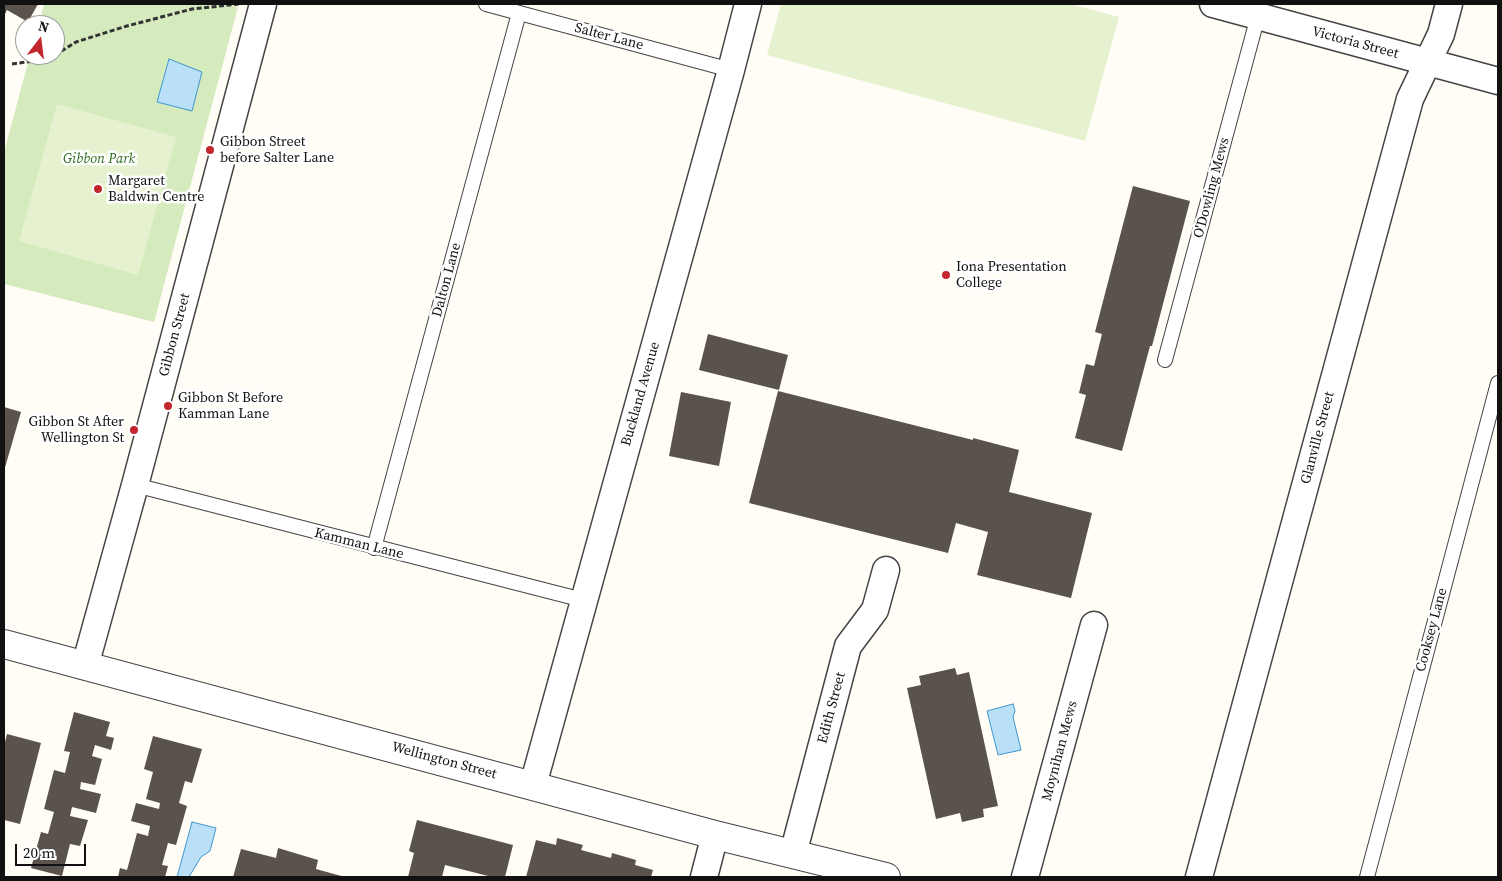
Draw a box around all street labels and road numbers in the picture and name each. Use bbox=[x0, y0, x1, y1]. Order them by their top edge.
street label: Salter Lane bbox=[573, 20, 645, 54]
street label: Victoria Street bbox=[1310, 23, 1400, 63]
street label: O'Dowling Mews bbox=[1191, 136, 1233, 240]
street label: Dalton Lane bbox=[429, 241, 465, 319]
street label: Gibbon Street bbox=[156, 292, 194, 378]
street label: Buckland Avenue bbox=[618, 340, 664, 448]
street label: Glanville Street bbox=[1298, 390, 1338, 486]
street label: Kamman Lane bbox=[313, 525, 405, 563]
street label: Cooksey Lane bbox=[1413, 586, 1451, 674]
street label: Edith Street bbox=[814, 671, 850, 745]
street label: Moynihan Mews bbox=[1039, 699, 1081, 803]
street label: Wellington Street bbox=[390, 739, 498, 783]

